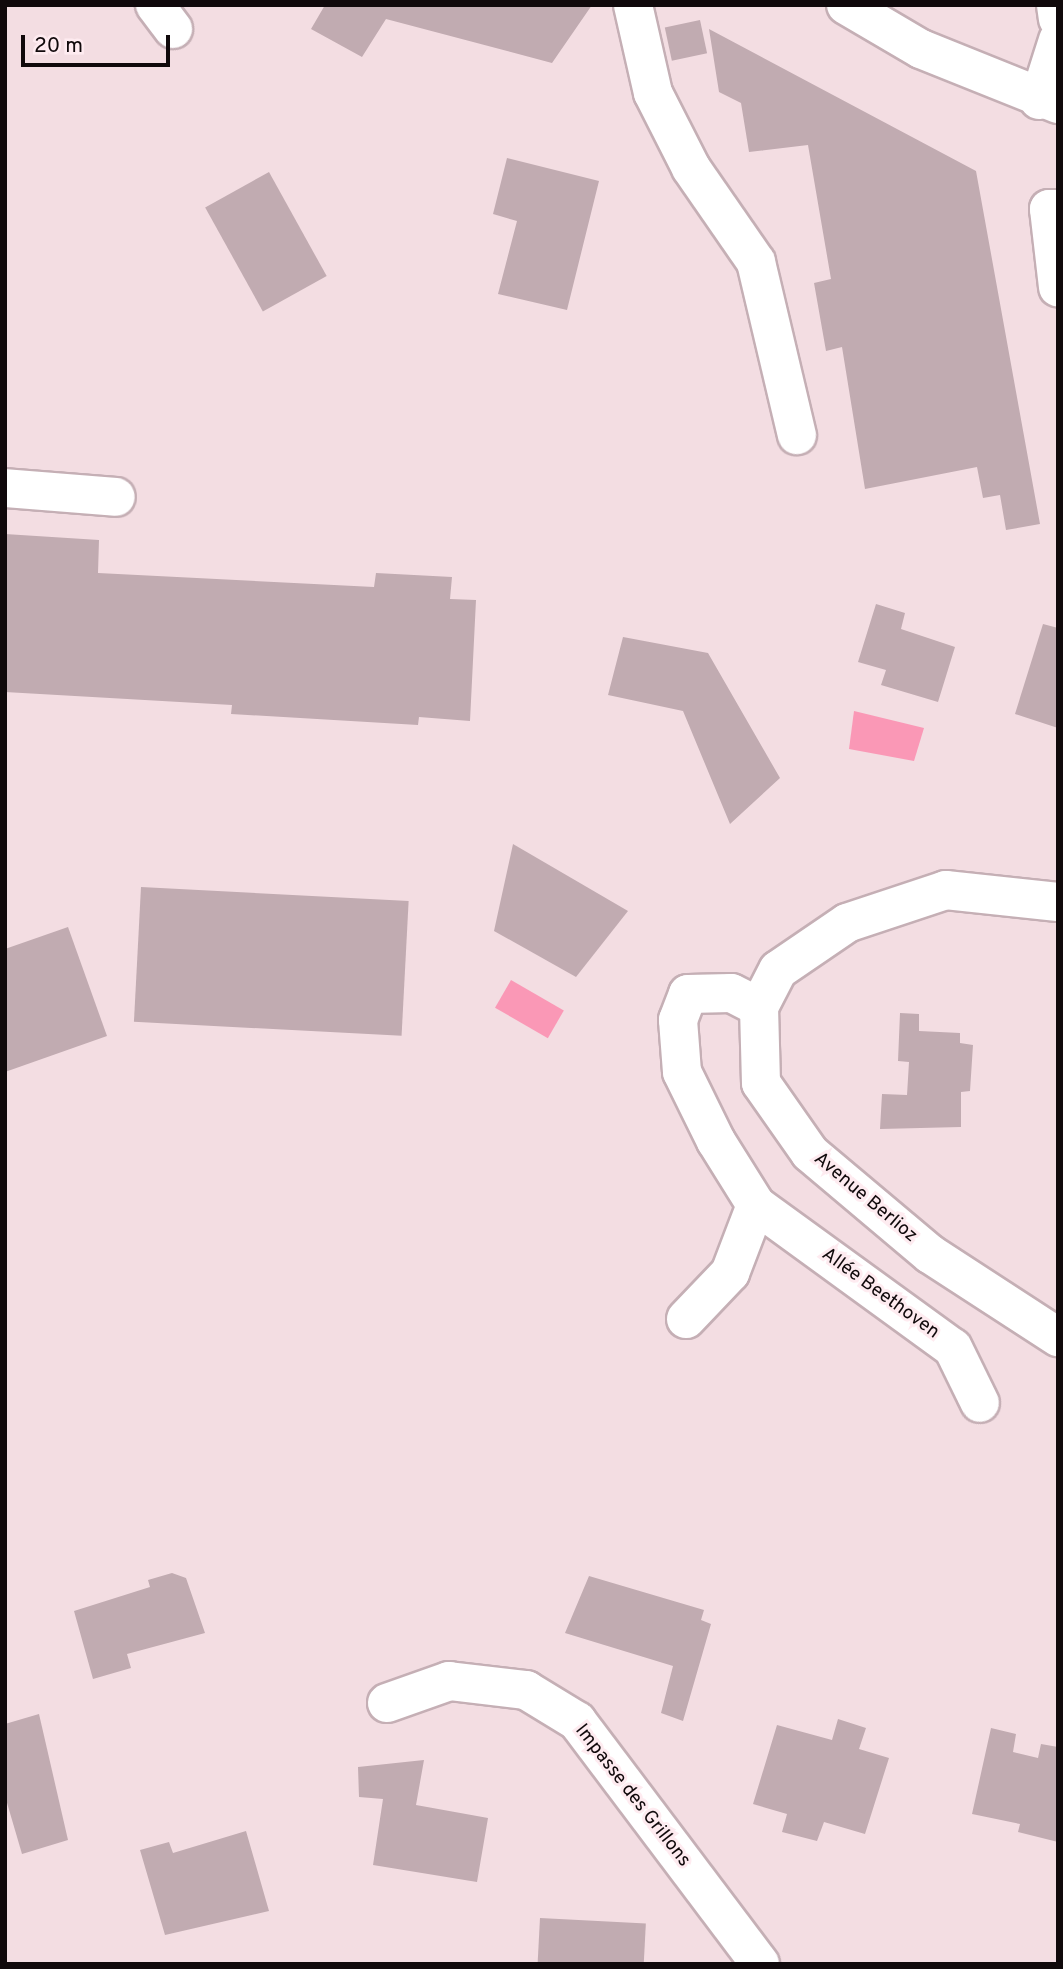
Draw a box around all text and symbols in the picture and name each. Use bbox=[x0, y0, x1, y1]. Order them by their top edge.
scale bar bbox=[24, 21, 173, 65]
text: 20 m bbox=[34, 33, 83, 60]
street label: Avenue Berlioz bbox=[809, 1148, 921, 1248]
street label: Allée Beethoven bbox=[817, 1244, 943, 1344]
street label: Impasse des Grillons bbox=[569, 1720, 695, 1872]

